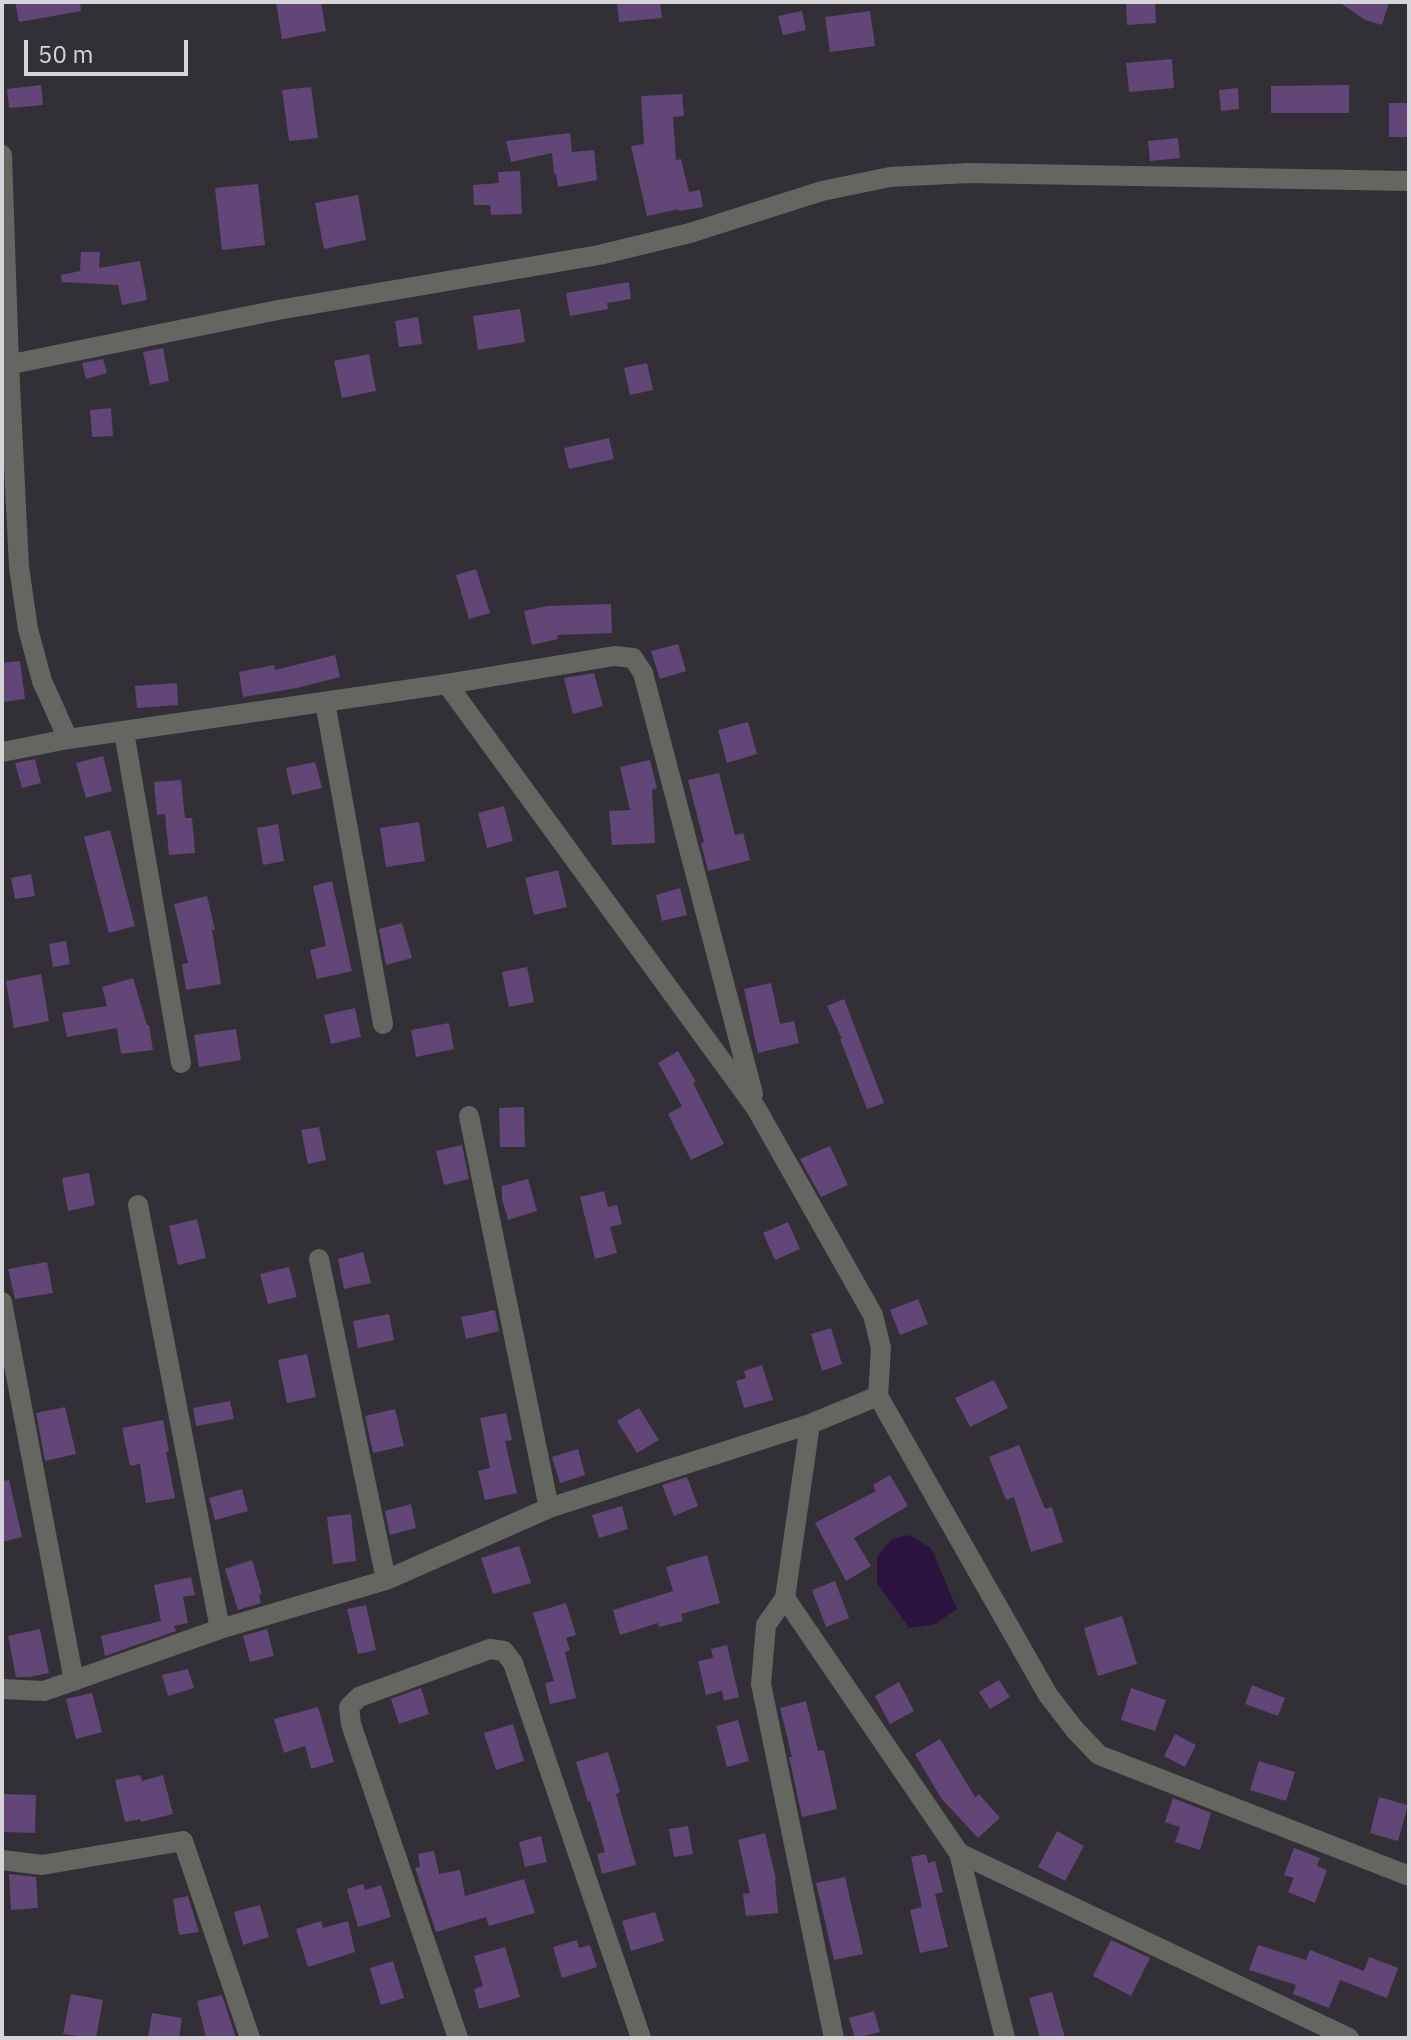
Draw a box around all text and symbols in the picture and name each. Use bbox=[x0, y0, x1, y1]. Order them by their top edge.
scale bar bbox=[28, 24, 192, 74]
text: 50 m bbox=[38, 38, 93, 70]

